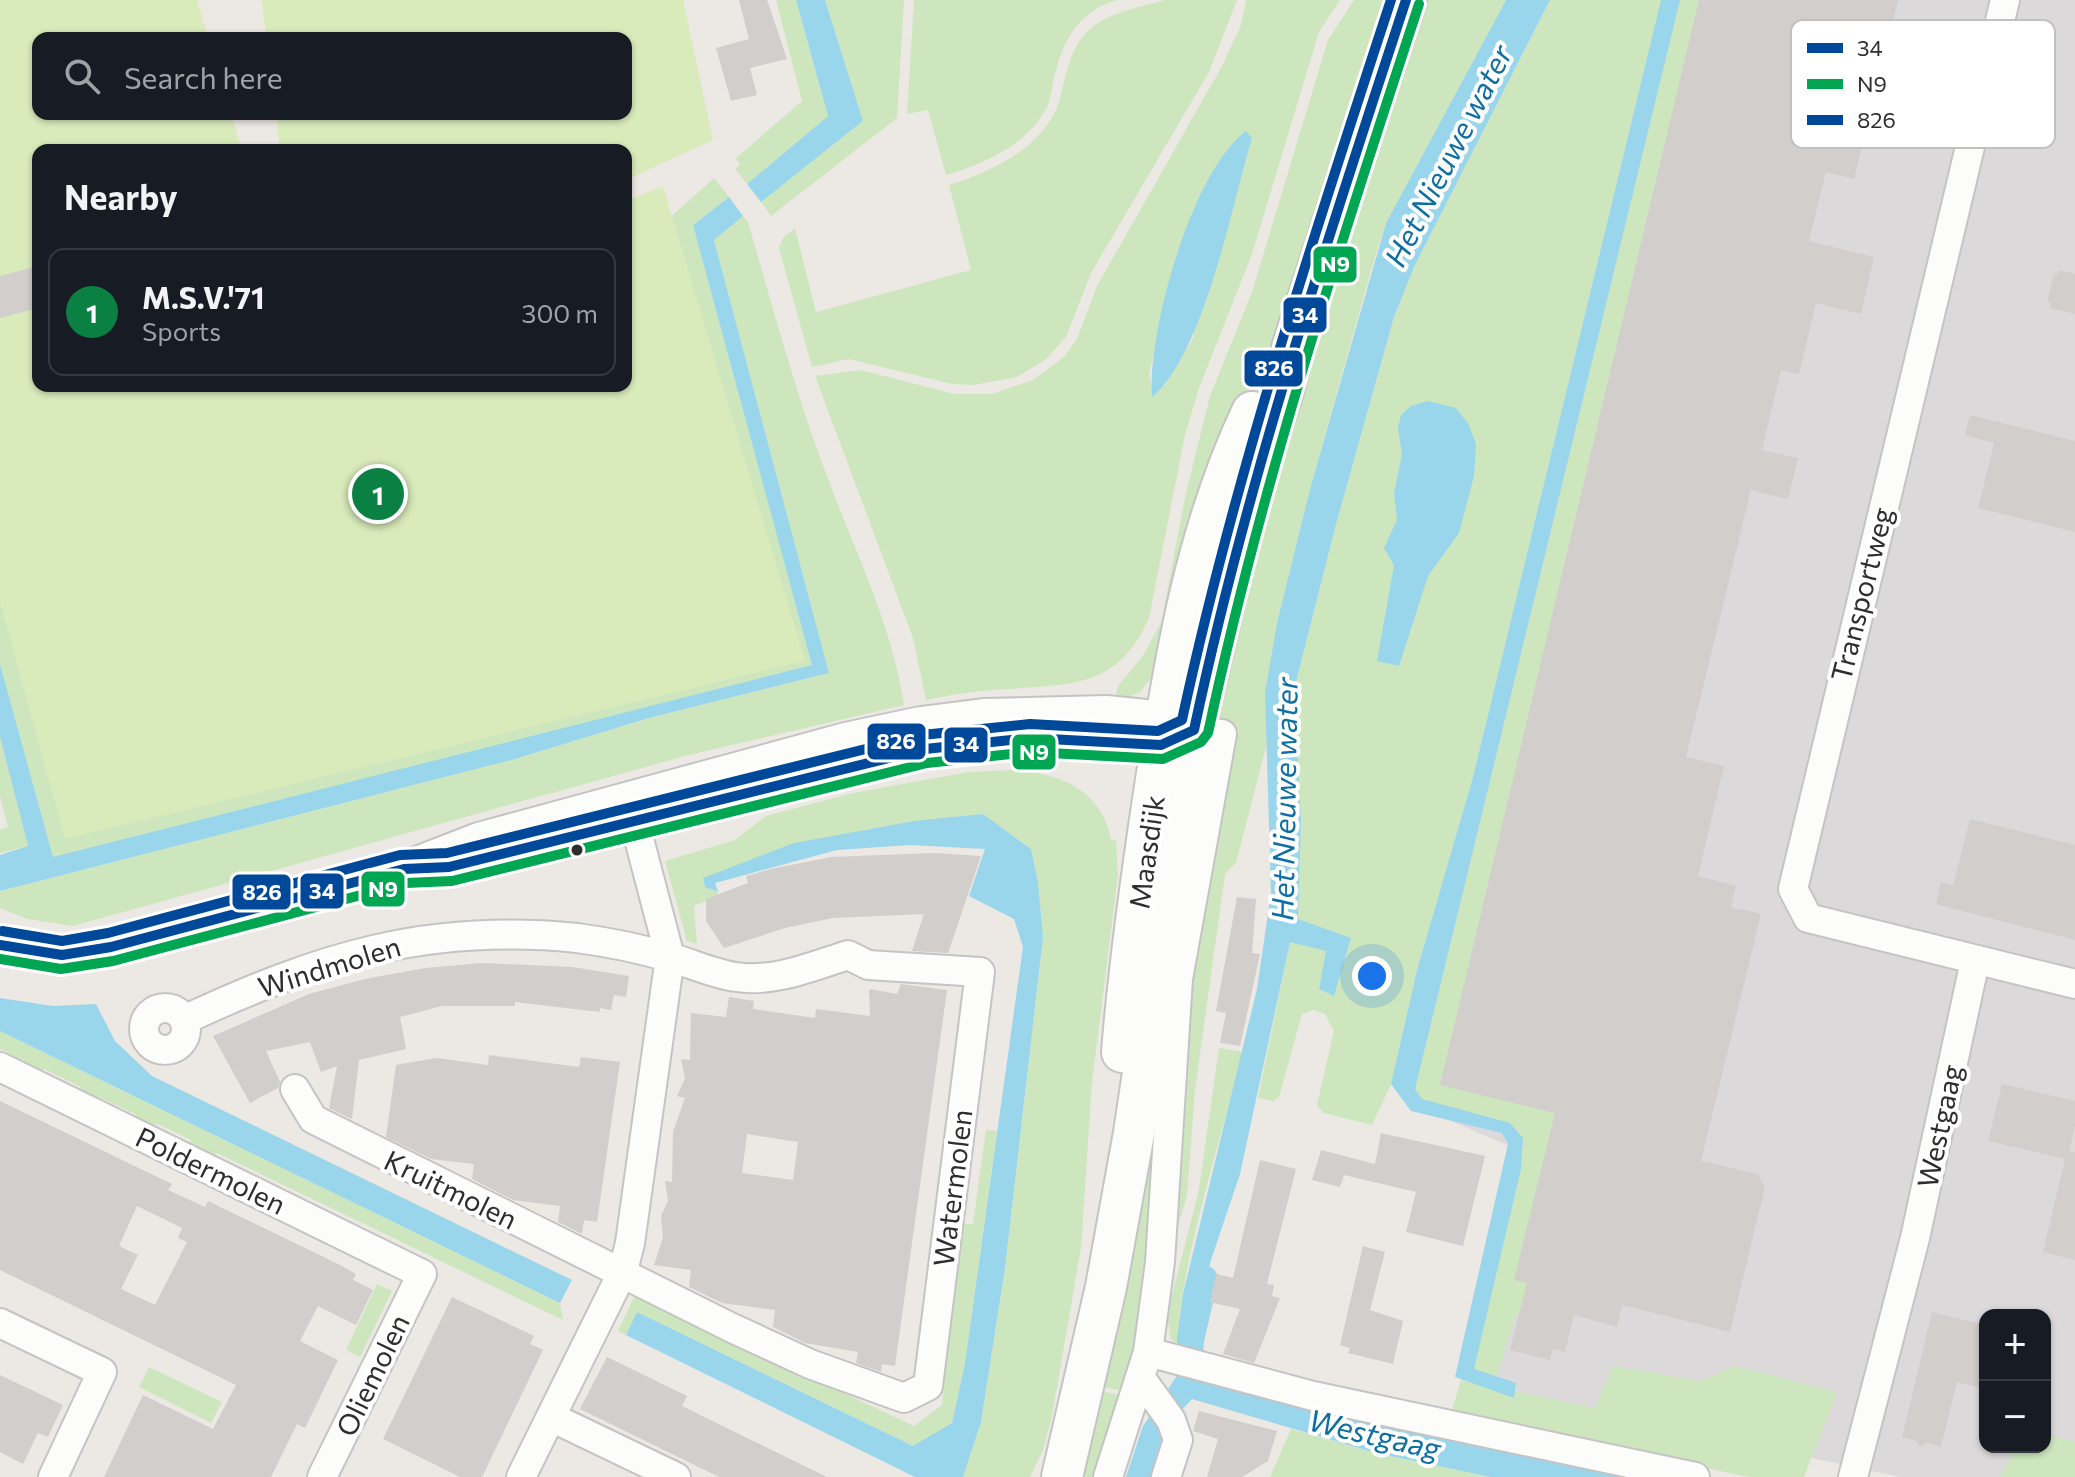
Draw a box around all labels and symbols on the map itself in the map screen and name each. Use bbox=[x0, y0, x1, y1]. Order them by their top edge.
legend bbox=[1791, 20, 2055, 148]
text: 34 bbox=[1857, 34, 1883, 61]
water label: Het Nieuwe water bbox=[1375, 37, 1519, 272]
text: N9 bbox=[1857, 70, 1887, 97]
text: 826 bbox=[1857, 106, 1896, 133]
line badge: N9 bbox=[1312, 245, 1358, 284]
text: N9 bbox=[1320, 250, 1350, 277]
line badge: 34 bbox=[1282, 296, 1328, 334]
text: 34 bbox=[1292, 301, 1318, 328]
line badge: 826 bbox=[1243, 349, 1304, 388]
text: 826 bbox=[1254, 354, 1294, 381]
pin: 1 bbox=[352, 464, 404, 524]
street label: Transportweg bbox=[1823, 504, 1899, 684]
water label: Het Nieuwe water bbox=[1262, 676, 1304, 921]
line badge: 826 bbox=[866, 722, 927, 761]
line badge: 34 bbox=[943, 726, 989, 764]
text: 826 bbox=[876, 727, 916, 754]
text: 34 bbox=[953, 730, 979, 757]
line badge: N9 bbox=[1011, 733, 1057, 771]
text: N9 bbox=[1019, 738, 1049, 765]
street label: Maasdijk bbox=[1121, 793, 1171, 911]
unlabelled marker bbox=[569, 842, 585, 858]
line badge: N9 bbox=[360, 870, 406, 908]
line badge: 34 bbox=[299, 872, 345, 910]
line badge: 826 bbox=[231, 873, 292, 911]
text: N9 bbox=[368, 875, 398, 902]
text: 34 bbox=[309, 877, 335, 904]
text: 826 bbox=[242, 878, 282, 905]
street label: Windmolen bbox=[254, 928, 404, 1004]
your location bbox=[1352, 956, 1392, 996]
street label: Westgaag bbox=[1909, 1061, 1969, 1191]
street label: Watermolen bbox=[925, 1107, 979, 1269]
street label: Poldermolen bbox=[131, 1119, 291, 1221]
street label: Kruitmolen bbox=[379, 1142, 523, 1236]
street label: Oliemolen bbox=[328, 1309, 416, 1441]
water label: Westgaag bbox=[1305, 1400, 1446, 1467]

